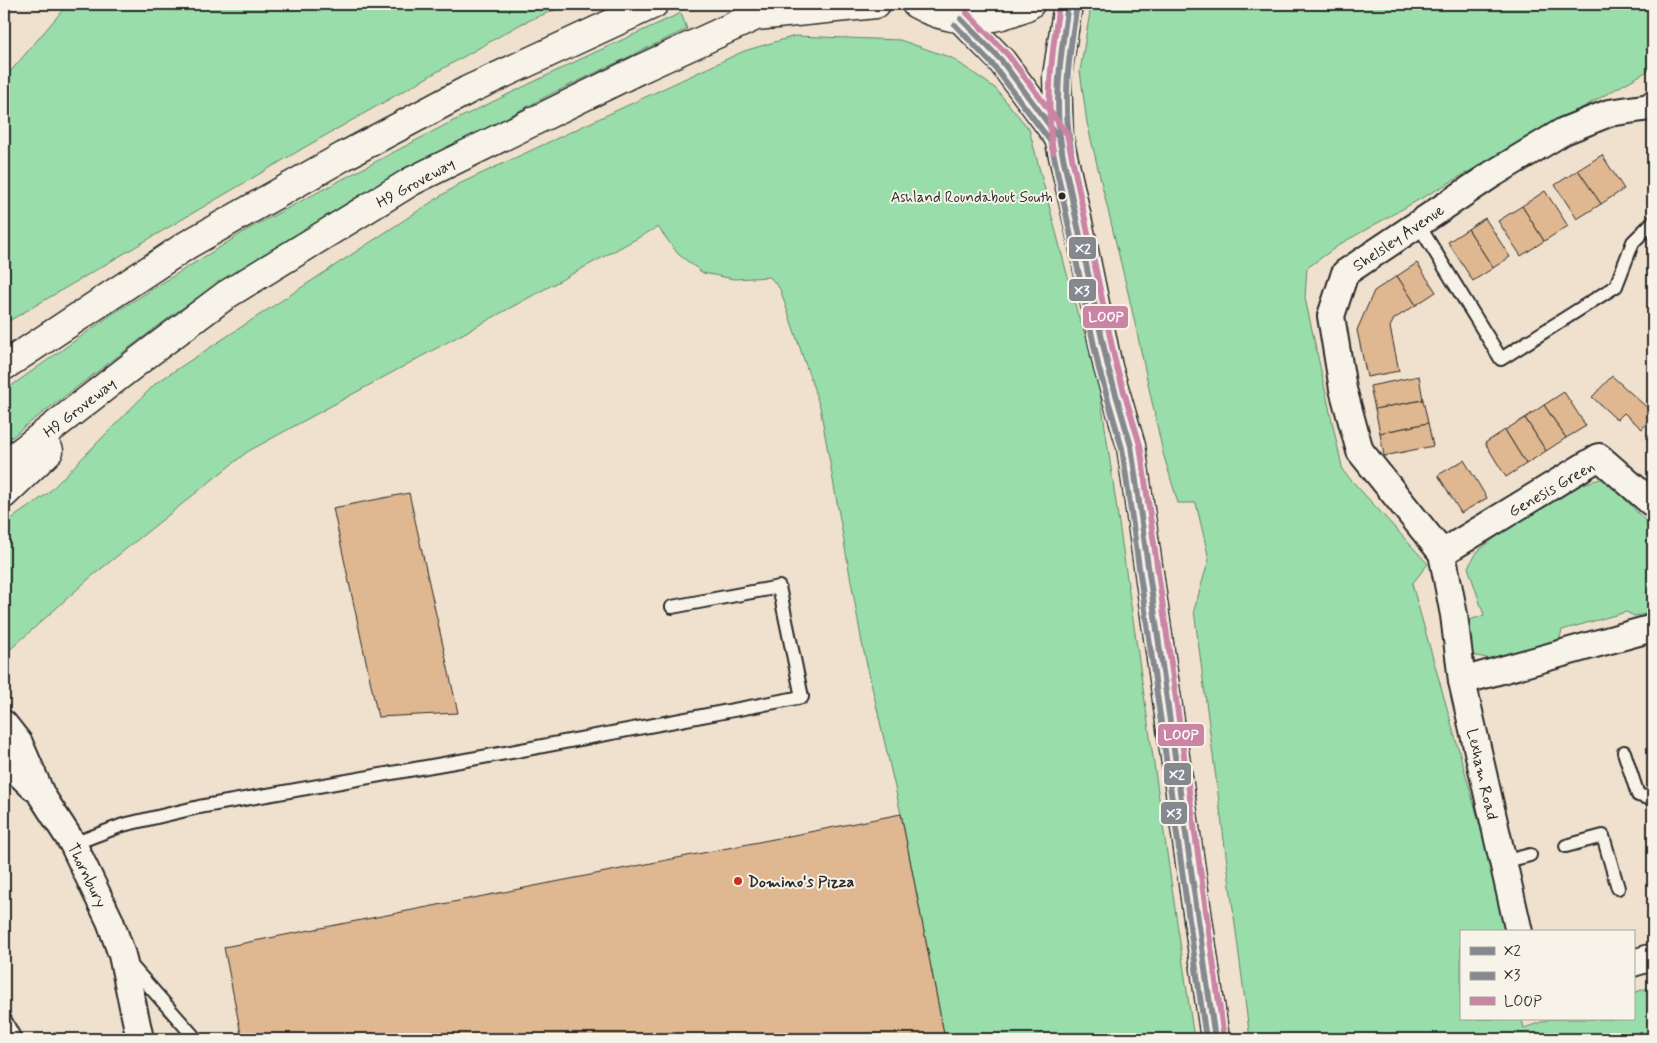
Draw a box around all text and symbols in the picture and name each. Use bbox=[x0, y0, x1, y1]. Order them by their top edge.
street label: H9 Groveway bbox=[373, 153, 459, 213]
place label: Ashland Roundabout South bbox=[891, 188, 1053, 208]
marker: Ashland Roundabout South bbox=[1057, 191, 1067, 201]
street label: Shelsley Avenue bbox=[1349, 200, 1449, 277]
line badge: X2 bbox=[1068, 236, 1097, 260]
text: X2 bbox=[1075, 240, 1091, 258]
line badge: X3 bbox=[1068, 278, 1097, 302]
text: X3 bbox=[1074, 282, 1090, 300]
line badge: LOOP bbox=[1082, 305, 1129, 329]
text: LOOP bbox=[1088, 308, 1125, 326]
street label: H9 Groveway bbox=[39, 373, 120, 443]
street label: Genesis Green bbox=[1505, 456, 1599, 522]
line badge: LOOP bbox=[1157, 723, 1205, 747]
text: LOOP bbox=[1163, 726, 1200, 744]
street label: Lexham Road bbox=[1461, 727, 1502, 822]
line badge: X2 bbox=[1163, 762, 1192, 786]
text: X2 bbox=[1169, 766, 1185, 784]
line badge: X3 bbox=[1160, 801, 1188, 825]
text: X3 bbox=[1166, 805, 1182, 823]
street label: Thornbury bbox=[62, 840, 111, 912]
place label: Domino's Pizza bbox=[748, 872, 855, 893]
marker: Domino's Pizza bbox=[732, 875, 744, 887]
legend bbox=[1460, 930, 1634, 1020]
text: X2 bbox=[1504, 942, 1521, 962]
text: X3 bbox=[1504, 966, 1520, 986]
text: LOOP bbox=[1504, 992, 1542, 1012]

